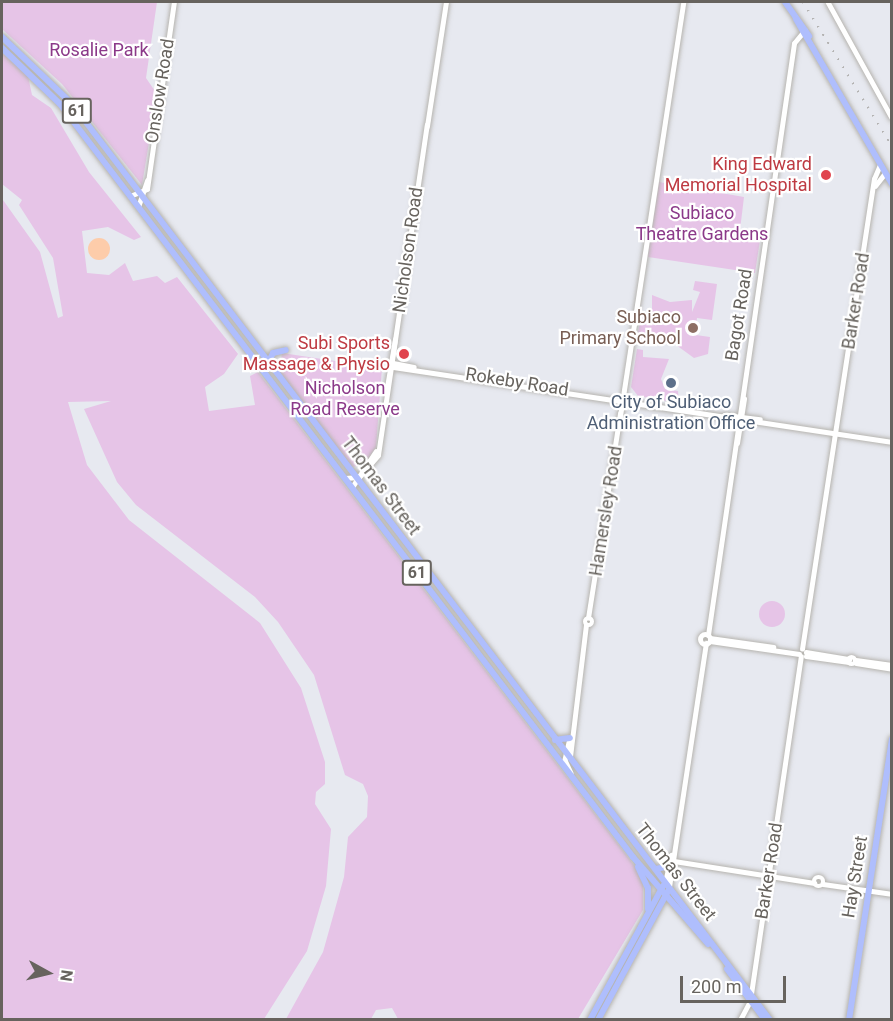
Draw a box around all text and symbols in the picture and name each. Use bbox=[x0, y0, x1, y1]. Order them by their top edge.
street label: Onslow Road bbox=[141, 37, 179, 145]
park label: Rosalie Park bbox=[49, 39, 149, 61]
road number: 61 bbox=[60, 98, 94, 124]
place label: King Edward Memorial Hospital bbox=[665, 154, 812, 196]
marker: King Edward Memorial Hospital bbox=[817, 166, 835, 184]
street label: Nicholson Road bbox=[389, 186, 427, 314]
park label: Subiaco Theatre Gardens bbox=[636, 203, 768, 246]
street label: Barker Road bbox=[838, 251, 874, 351]
street label: Bagot Road bbox=[721, 267, 757, 363]
place label: Subiaco Primary School bbox=[559, 307, 681, 350]
marker: Subiaco Primary School bbox=[686, 321, 700, 335]
place label: Subi Sports Massage & Physio bbox=[243, 333, 390, 376]
marker: Subi Sports Massage & Physio bbox=[395, 345, 413, 363]
street label: Rokeby Road bbox=[464, 363, 570, 401]
marker: City of Subiaco Administration Office bbox=[664, 376, 678, 390]
park label: Nicholson Road Reserve bbox=[290, 378, 400, 420]
place label: City of Subiaco Administration Office bbox=[587, 392, 755, 434]
street label: Thomas Street bbox=[337, 432, 425, 540]
street label: Hamersley Road bbox=[585, 444, 627, 578]
road number: 61 bbox=[400, 560, 434, 586]
street label: Thomas Street bbox=[631, 819, 721, 925]
street label: Barker Road bbox=[751, 821, 787, 921]
street label: Hay Street bbox=[838, 834, 872, 920]
north arrow bbox=[18, 943, 78, 1003]
scale bar bbox=[683, 964, 790, 1002]
text: N bbox=[56, 969, 77, 982]
text: 200 m bbox=[691, 976, 742, 997]

